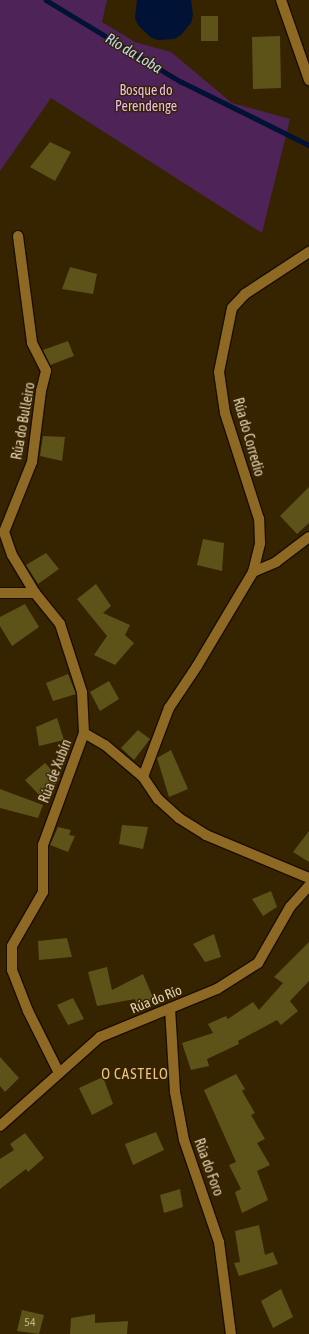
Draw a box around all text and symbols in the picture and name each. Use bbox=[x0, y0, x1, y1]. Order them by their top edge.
water label: Río da Loba bbox=[102, 29, 166, 77]
park label: Bosque do Perendenge bbox=[115, 82, 177, 114]
street label: Rúa do Bulleiro bbox=[8, 381, 38, 461]
street label: Rúa do Corredio bbox=[230, 396, 268, 478]
street label: Rúa de Xubín bbox=[35, 737, 75, 805]
street label: Rúa do Río bbox=[128, 981, 184, 1017]
district label: O CASTELO bbox=[101, 1065, 169, 1083]
street label: Rúa do Foro bbox=[191, 1136, 227, 1198]
house number: 54 bbox=[24, 1316, 36, 1330]

